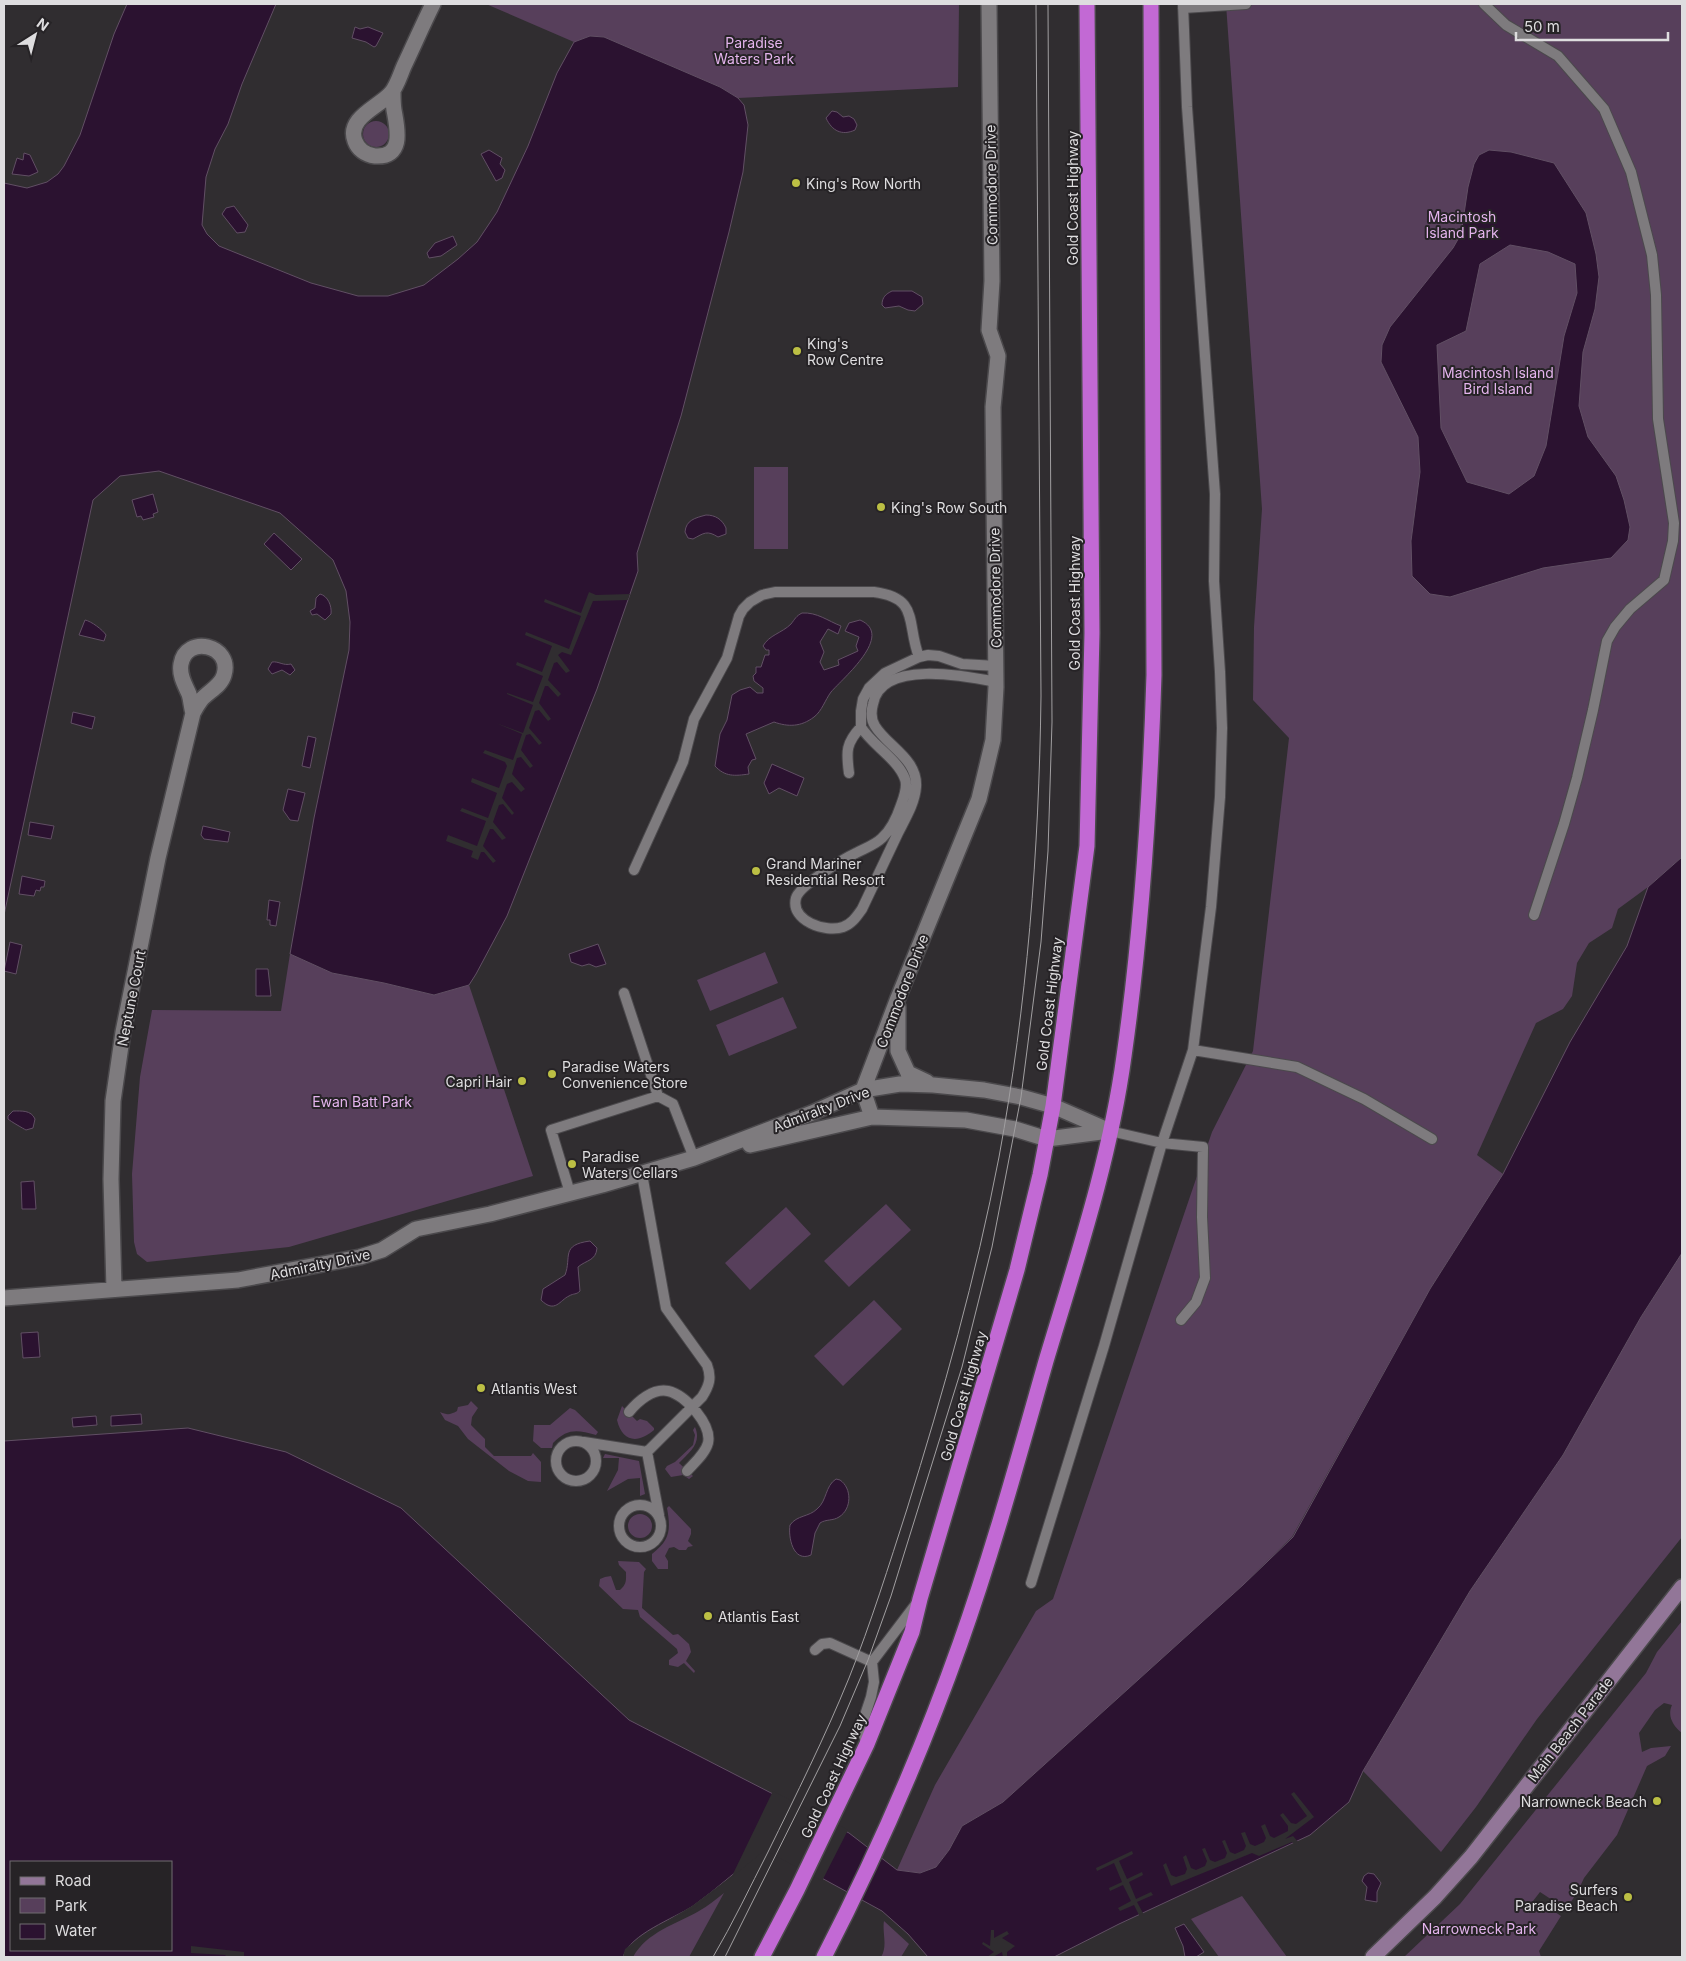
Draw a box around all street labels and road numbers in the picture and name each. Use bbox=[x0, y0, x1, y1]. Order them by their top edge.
street label: Commodore Drive bbox=[981, 125, 1001, 245]
street label: Gold Coast Highway bbox=[1064, 130, 1081, 265]
street label: Commodore Drive bbox=[985, 528, 1005, 648]
street label: Gold Coast Highway bbox=[1066, 535, 1083, 670]
street label: Commodore Drive bbox=[872, 932, 932, 1050]
street label: Gold Coast Highway bbox=[1032, 936, 1066, 1072]
street label: Neptune Court bbox=[113, 948, 149, 1047]
street label: Admiralty Drive bbox=[770, 1083, 872, 1135]
street label: Admiralty Drive bbox=[268, 1245, 372, 1283]
street label: Gold Coast Highway bbox=[936, 1329, 990, 1463]
street label: Main Beach Parade bbox=[1524, 1673, 1616, 1785]
street label: Gold Coast Highway bbox=[797, 1711, 869, 1841]

